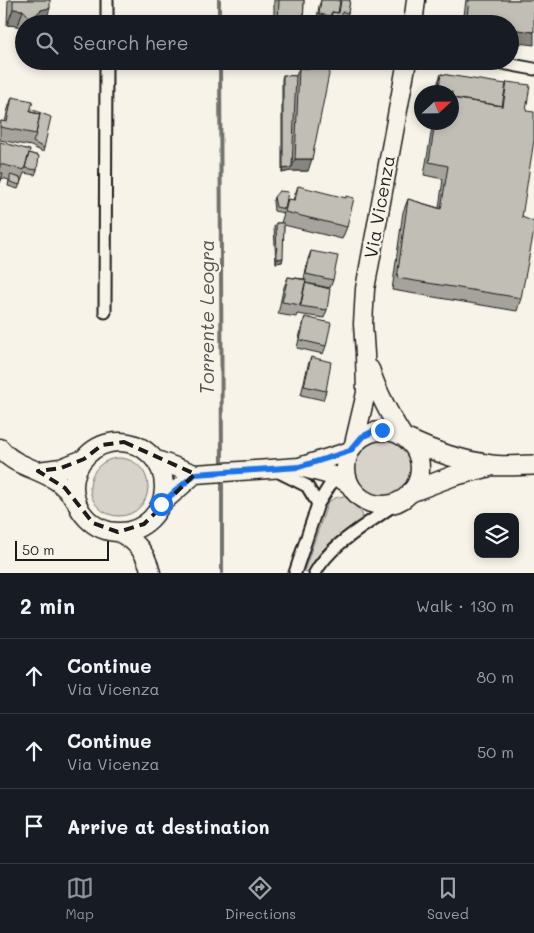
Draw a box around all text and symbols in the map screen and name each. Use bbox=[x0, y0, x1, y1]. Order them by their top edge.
search box bbox=[15, 15, 519, 70]
icon: search bbox=[33, 29, 61, 57]
text: Search here bbox=[73, 30, 189, 55]
north arrow bbox=[414, 85, 459, 130]
street label: Via Vicenza bbox=[358, 154, 400, 260]
water label: Torrente Leogra bbox=[194, 240, 219, 394]
route end bbox=[371, 419, 394, 442]
route start bbox=[150, 493, 173, 516]
map controls bbox=[474, 513, 519, 558]
button: layers bbox=[474, 513, 519, 558]
scale bar bbox=[15, 538, 109, 561]
text: 50 m bbox=[22, 540, 54, 559]
text: 2 min bbox=[20, 592, 75, 619]
text: Walk · 130 m bbox=[416, 595, 514, 616]
text: Continue bbox=[67, 653, 152, 678]
icon: ahead bbox=[20, 662, 48, 690]
text: 80 m bbox=[477, 666, 514, 687]
text: Via Vicenza bbox=[67, 678, 160, 699]
text: Continue bbox=[67, 728, 152, 753]
icon: ahead bbox=[20, 737, 48, 765]
text: 50 m bbox=[477, 741, 514, 762]
text: Via Vicenza bbox=[67, 753, 160, 774]
icon: arrive bbox=[20, 812, 48, 840]
text: Arrive at destination bbox=[67, 814, 270, 839]
tab: Map bbox=[65, 874, 94, 923]
tab: Directions bbox=[225, 874, 296, 923]
tab: Saved bbox=[427, 874, 469, 923]

